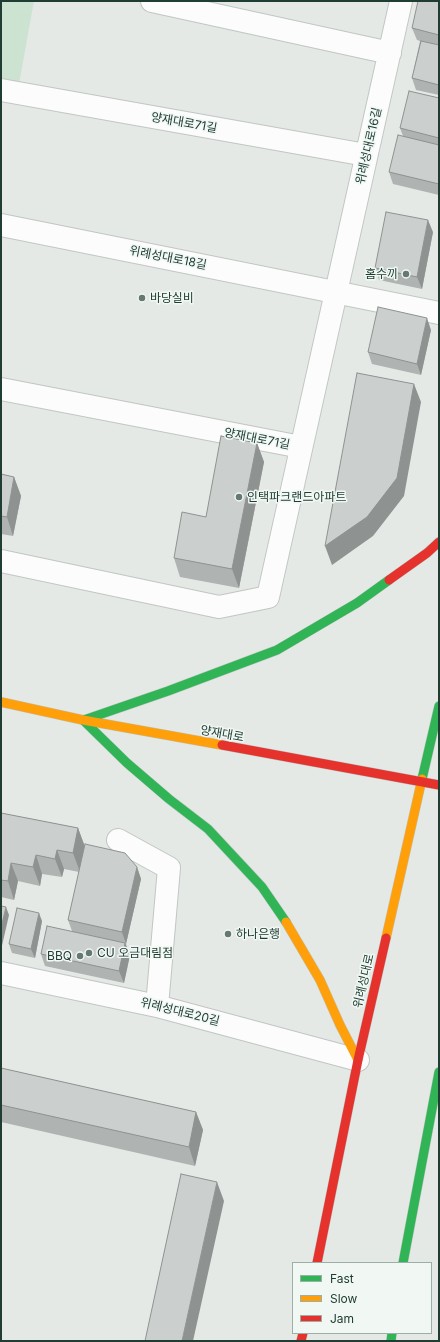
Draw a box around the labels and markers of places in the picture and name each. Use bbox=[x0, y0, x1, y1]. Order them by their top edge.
place label: 홈수끼 bbox=[365, 267, 398, 281]
marker: 홈수끼 bbox=[401, 269, 411, 279]
place label: 바당실비 bbox=[150, 291, 194, 305]
marker: 바당실비 bbox=[137, 293, 147, 303]
place label: 인택파크랜드아파트 bbox=[247, 490, 346, 504]
marker: 인택파크랜드아파트 bbox=[234, 492, 244, 502]
place label: 하나은행 bbox=[236, 927, 280, 941]
marker: 하나은행 bbox=[223, 929, 233, 939]
place label: CU 오금대림점 bbox=[97, 946, 173, 960]
marker: CU 오금대림점 bbox=[84, 948, 94, 958]
place label: BBQ bbox=[47, 949, 72, 963]
marker: BBQ bbox=[75, 951, 85, 961]

